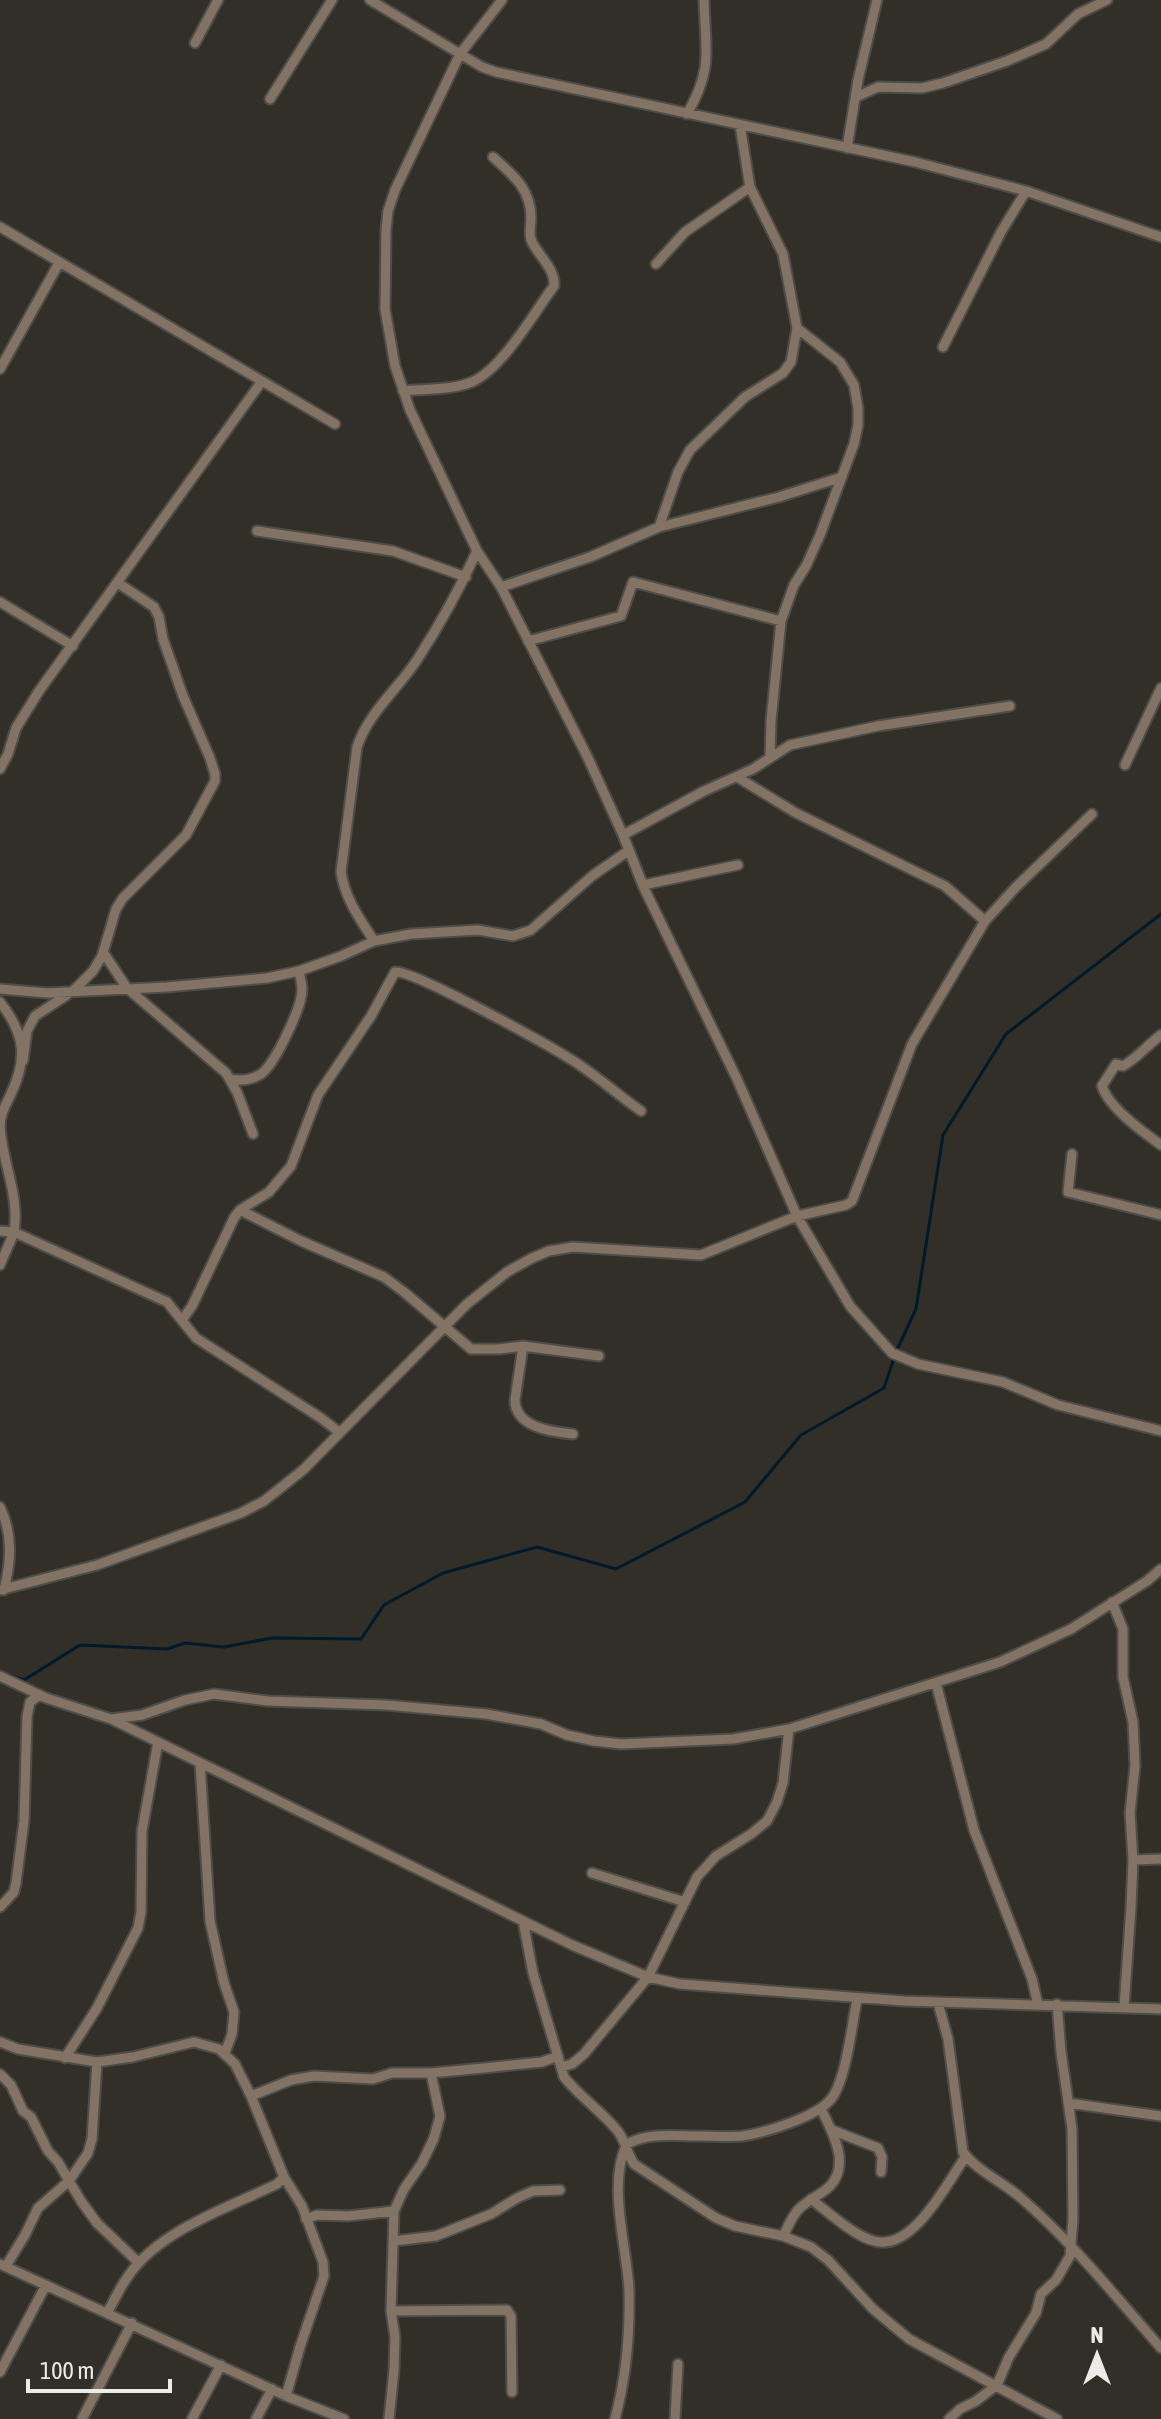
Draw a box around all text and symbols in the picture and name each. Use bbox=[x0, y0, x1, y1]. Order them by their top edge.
north arrow bbox=[1057, 2315, 1137, 2395]
text: N bbox=[1091, 2322, 1103, 2348]
scale bar bbox=[28, 2343, 170, 2393]
text: 100 m bbox=[40, 2357, 94, 2384]

